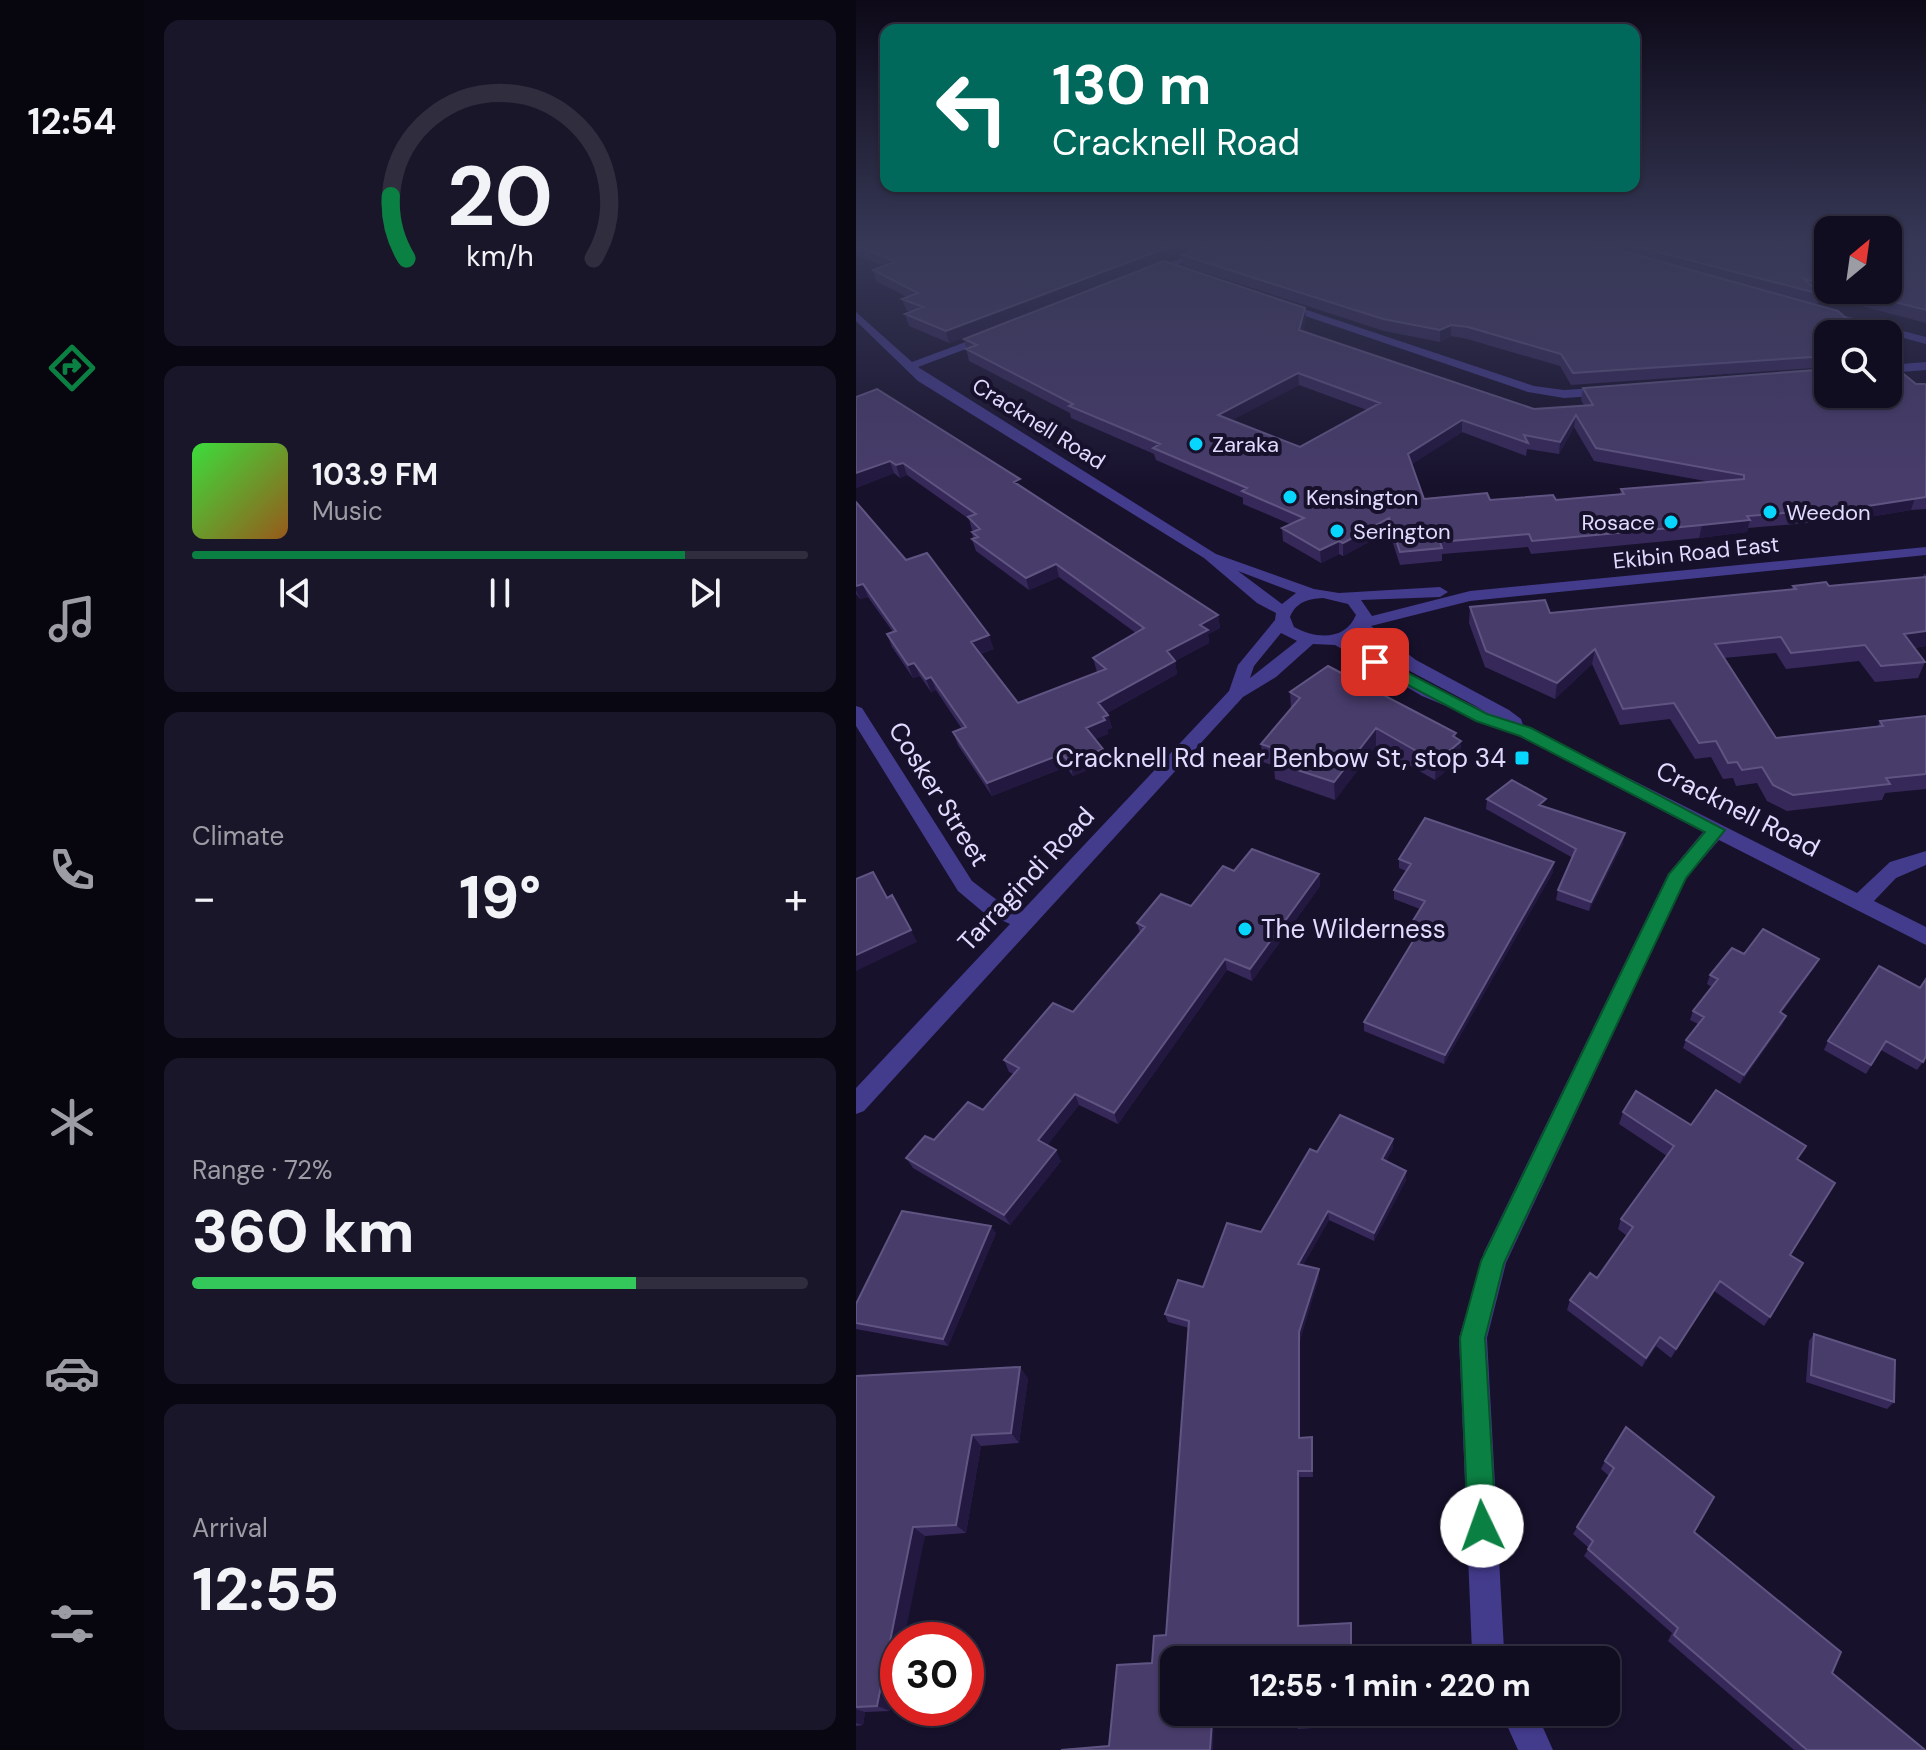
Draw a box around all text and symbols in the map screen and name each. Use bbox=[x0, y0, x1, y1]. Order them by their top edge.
text: 130 m bbox=[1052, 48, 1211, 121]
icon: left bbox=[920, 56, 1024, 160]
text: 12:54 bbox=[28, 98, 116, 145]
text: Cracknell Road bbox=[1052, 119, 1300, 166]
text: 20 bbox=[447, 142, 553, 251]
north arrow bbox=[1814, 216, 1902, 304]
map controls bbox=[1814, 216, 1902, 408]
text: km/h bbox=[466, 238, 534, 275]
button: search bbox=[1814, 320, 1902, 408]
icon: directions bbox=[44, 340, 100, 396]
street label: Cracknell Road bbox=[967, 371, 1111, 476]
place label: Zaraka bbox=[1212, 430, 1279, 459]
marker: Zaraka bbox=[1187, 435, 1205, 453]
text: 103.9 FM bbox=[312, 455, 438, 494]
place label: Kensington bbox=[1306, 483, 1418, 512]
marker: Kensington bbox=[1281, 488, 1299, 506]
text: Music bbox=[312, 494, 383, 528]
place label: Weedon bbox=[1786, 498, 1871, 527]
marker: Weedon bbox=[1761, 503, 1779, 521]
place label: Rosace bbox=[1581, 508, 1655, 537]
marker: Rosace bbox=[1662, 513, 1680, 531]
place label: Serington bbox=[1353, 517, 1451, 546]
marker: Serington bbox=[1328, 522, 1346, 540]
street label: Ekibin Road East bbox=[1612, 529, 1781, 576]
icon: previous bbox=[273, 571, 317, 615]
icon: pause bbox=[478, 571, 522, 615]
icon: next bbox=[683, 571, 727, 615]
icon: music bbox=[44, 591, 100, 647]
pin bbox=[1341, 628, 1409, 696]
icon: arrive bbox=[1353, 640, 1397, 684]
street label: Cosker Street bbox=[881, 715, 997, 873]
place label: Cracknell Rd near Benbow St, stop 34 bbox=[1055, 741, 1506, 775]
marker: Cracknell Rd near Benbow St, stop 34 bbox=[1513, 749, 1531, 767]
street label: Cracknell Road bbox=[1650, 753, 1826, 865]
street label: Tarragindi Road bbox=[950, 799, 1102, 959]
text: Climate bbox=[192, 819, 284, 853]
icon: phone bbox=[44, 842, 100, 898]
text: 19° bbox=[459, 858, 541, 937]
text: − bbox=[192, 869, 216, 927]
text: + bbox=[784, 869, 808, 927]
place label: The Wilderness bbox=[1261, 912, 1446, 946]
marker: The Wilderness bbox=[1236, 920, 1254, 938]
icon: climate bbox=[44, 1094, 100, 1150]
text: Range · 72% bbox=[192, 1153, 333, 1187]
text: 360 km bbox=[192, 1192, 415, 1271]
icon: car bbox=[44, 1345, 100, 1401]
position arrow bbox=[1440, 1484, 1524, 1568]
text: Arrival bbox=[192, 1511, 268, 1545]
text: 12:55 bbox=[192, 1550, 339, 1629]
icon: filters bbox=[44, 1596, 100, 1652]
speed limit sign: 30 bbox=[880, 1622, 984, 1726]
text: 12:55 · 1 min · 220 m bbox=[1249, 1666, 1531, 1705]

